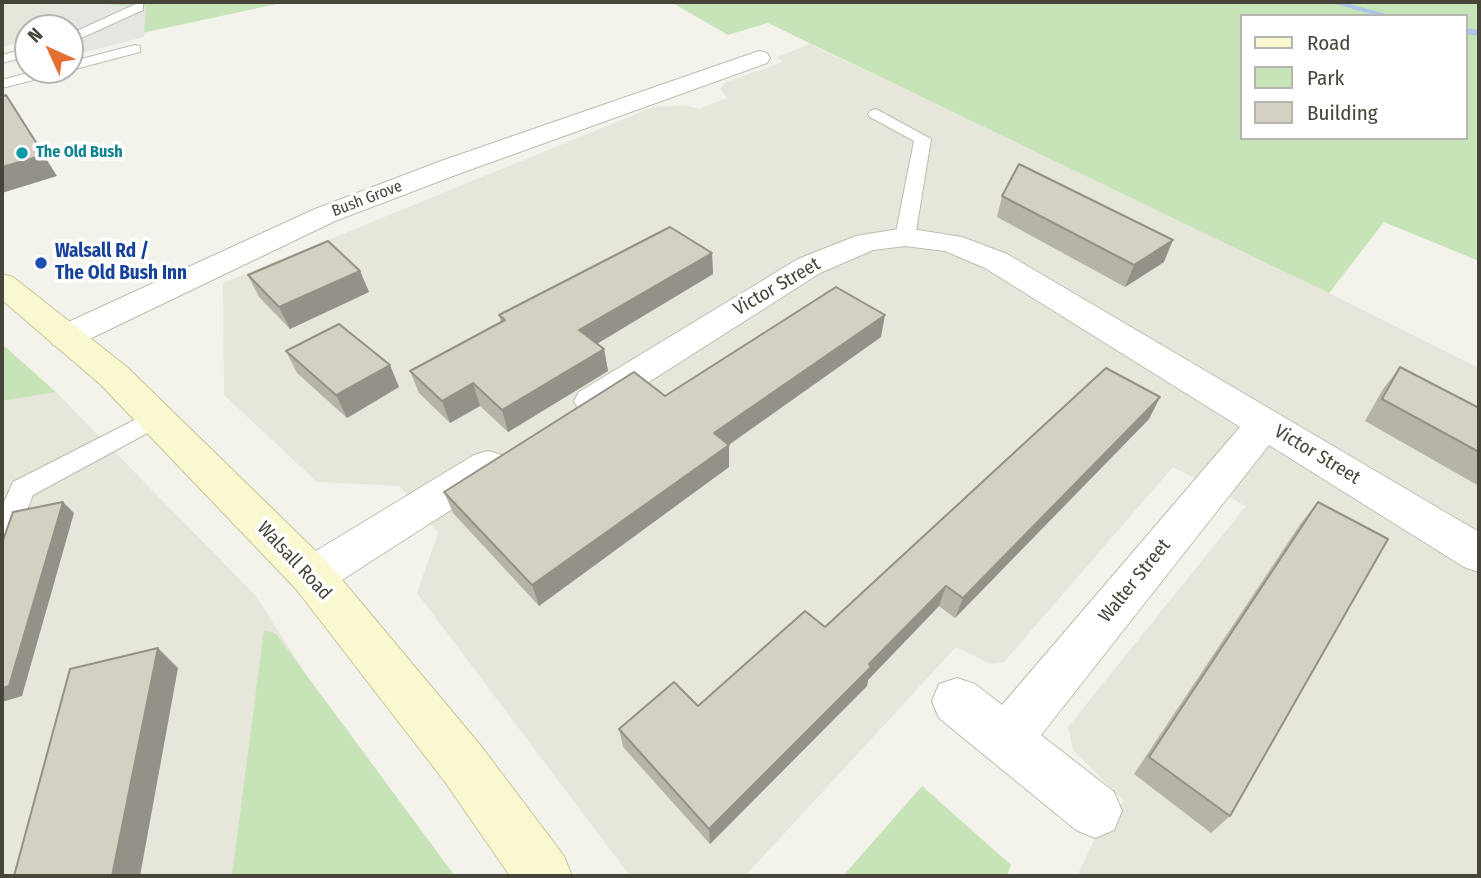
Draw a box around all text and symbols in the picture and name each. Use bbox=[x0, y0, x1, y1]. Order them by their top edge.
north arrow bbox=[14, 14, 84, 84]
legend bbox=[1240, 14, 1467, 140]
text: N bbox=[23, 23, 47, 47]
text: Road bbox=[1307, 30, 1351, 56]
text: Park bbox=[1307, 65, 1344, 91]
text: Building bbox=[1307, 100, 1378, 126]
place label: The Old Bush bbox=[36, 143, 123, 163]
marker: The Old Bush bbox=[14, 145, 30, 161]
street label: Bush Grove bbox=[329, 177, 405, 221]
place label: Walsall Rd / The Old Bush Inn bbox=[55, 241, 187, 285]
street label: Victor Street bbox=[730, 253, 824, 321]
marker: Walsall Rd / The Old Bush Inn bbox=[33, 255, 49, 271]
street label: Victor Street bbox=[1270, 420, 1364, 490]
street label: Walsall Road bbox=[252, 517, 336, 605]
street label: Walter Street bbox=[1094, 535, 1176, 627]

